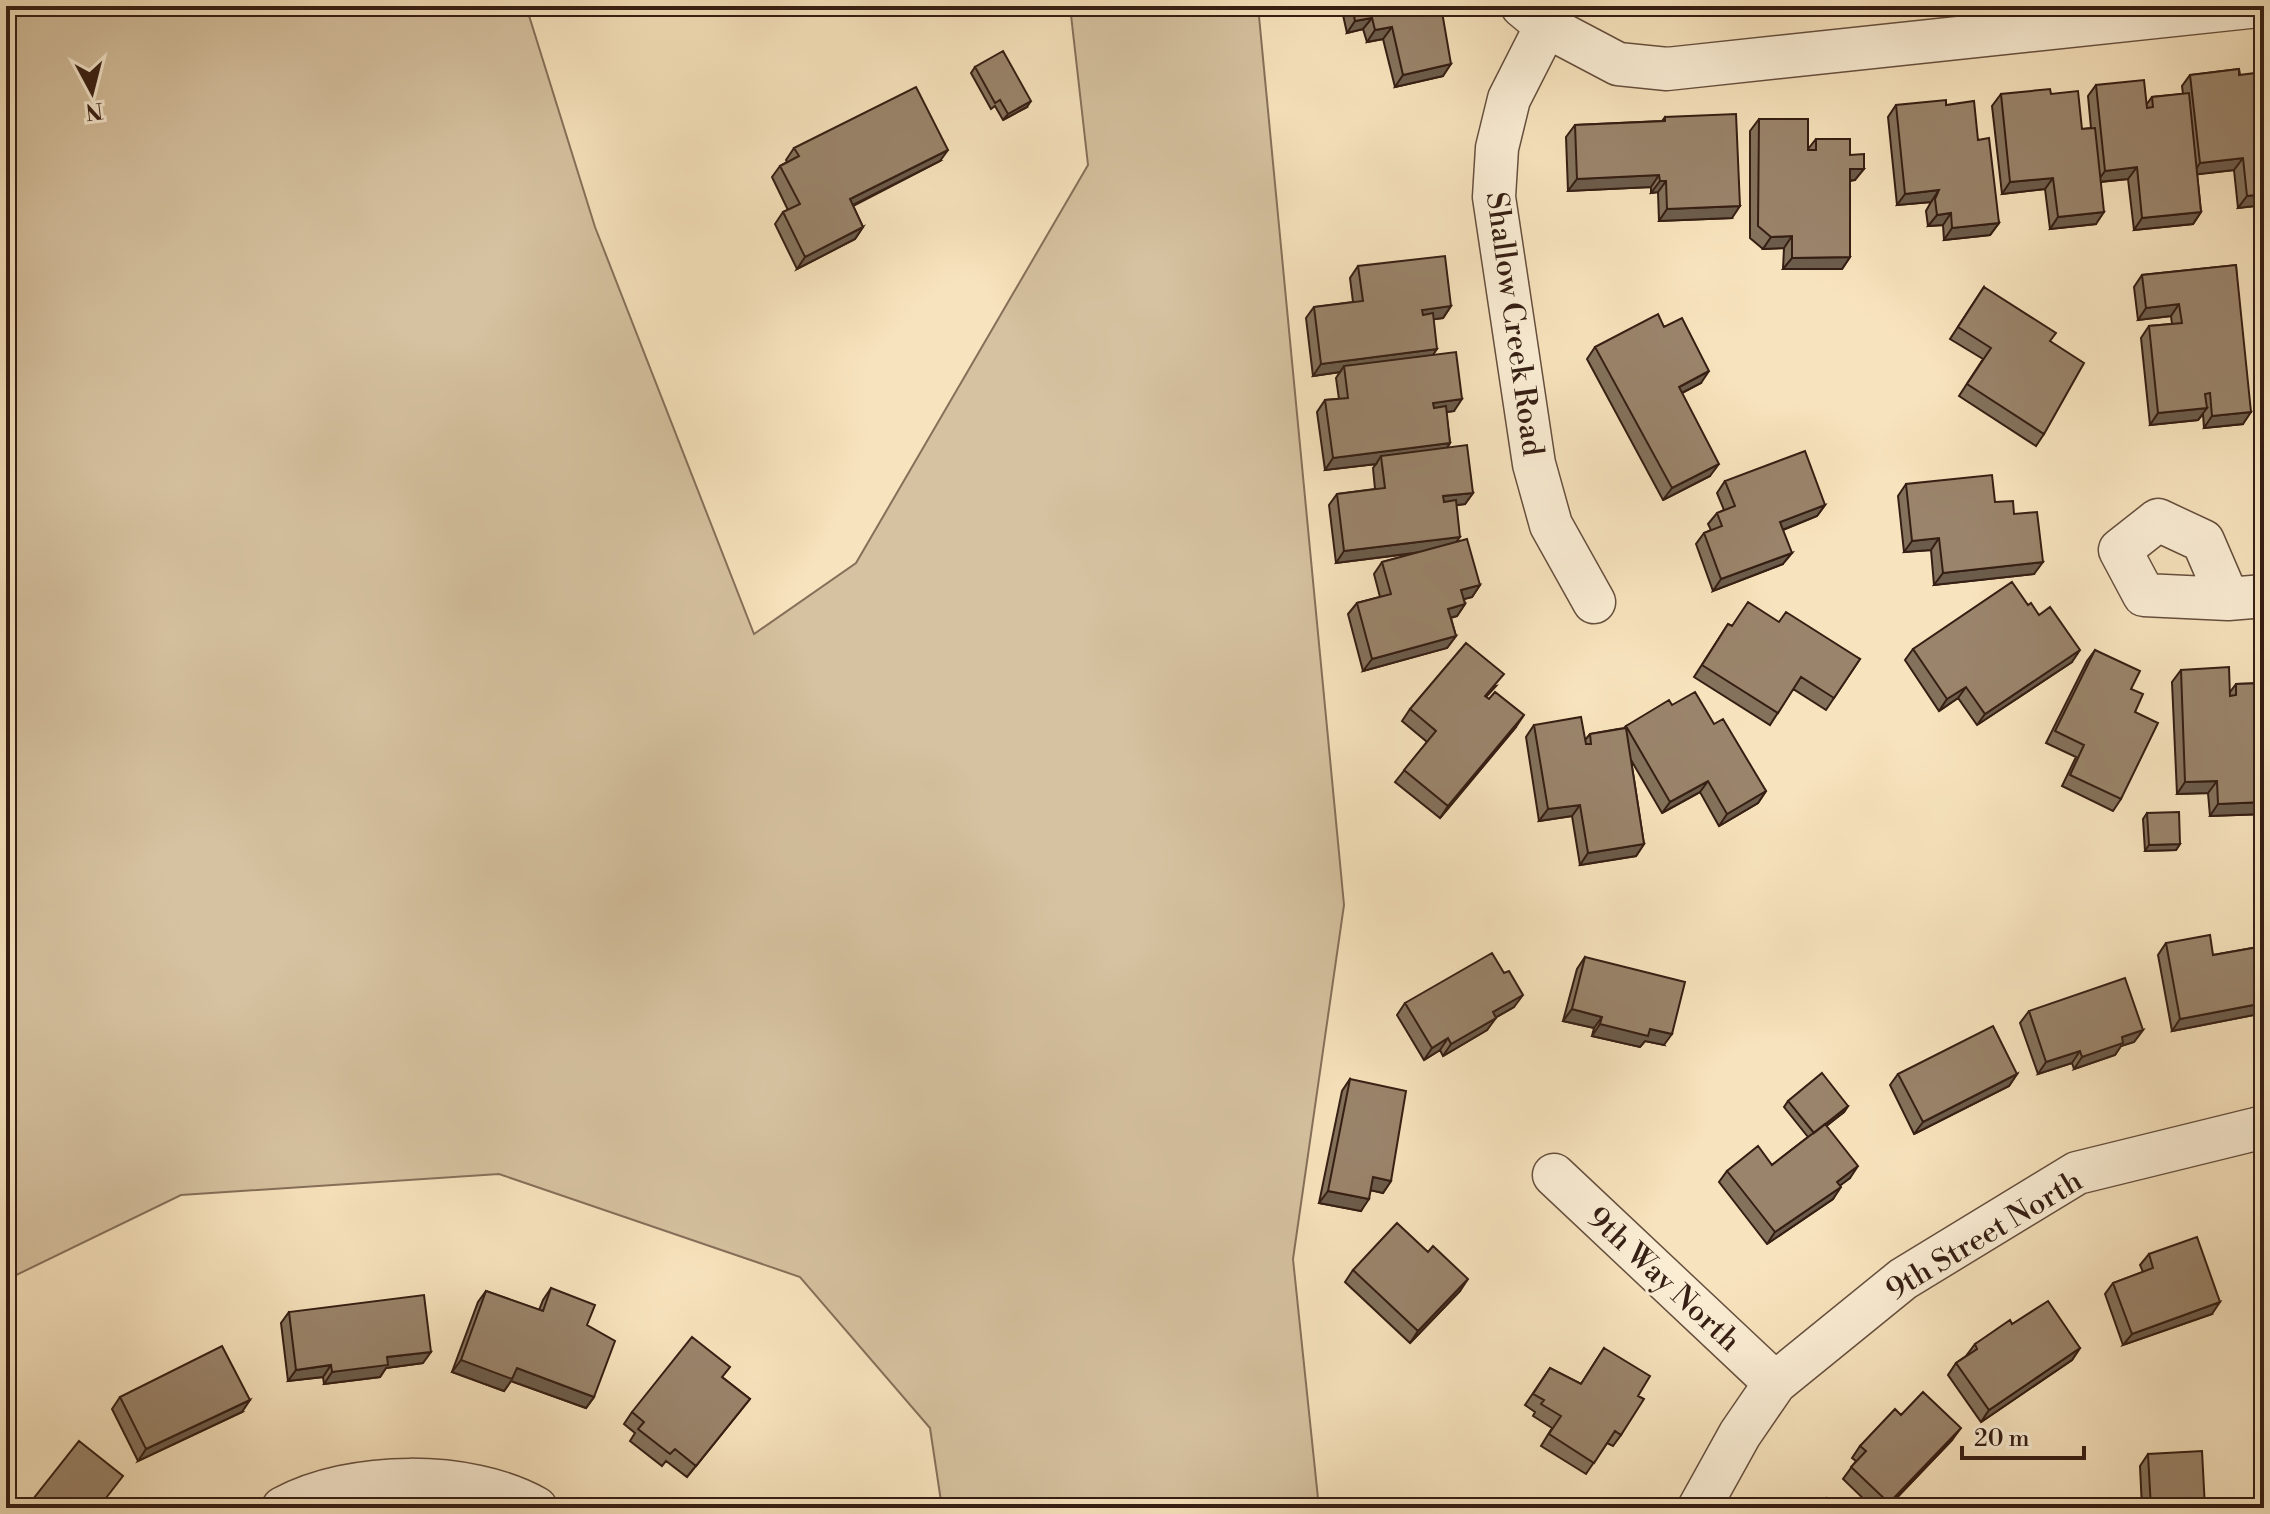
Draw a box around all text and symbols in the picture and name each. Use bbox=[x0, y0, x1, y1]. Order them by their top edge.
north arrow bbox=[52, 52, 132, 132]
text: N bbox=[83, 96, 105, 125]
street label: Shallow Creek Road bbox=[1477, 190, 1551, 459]
street label: 9th Street North bbox=[1879, 1162, 2090, 1309]
street label: 9th Way North bbox=[1579, 1199, 1748, 1360]
scale bar bbox=[1962, 1410, 2084, 1460]
text: 20 m bbox=[1974, 1424, 2030, 1454]

